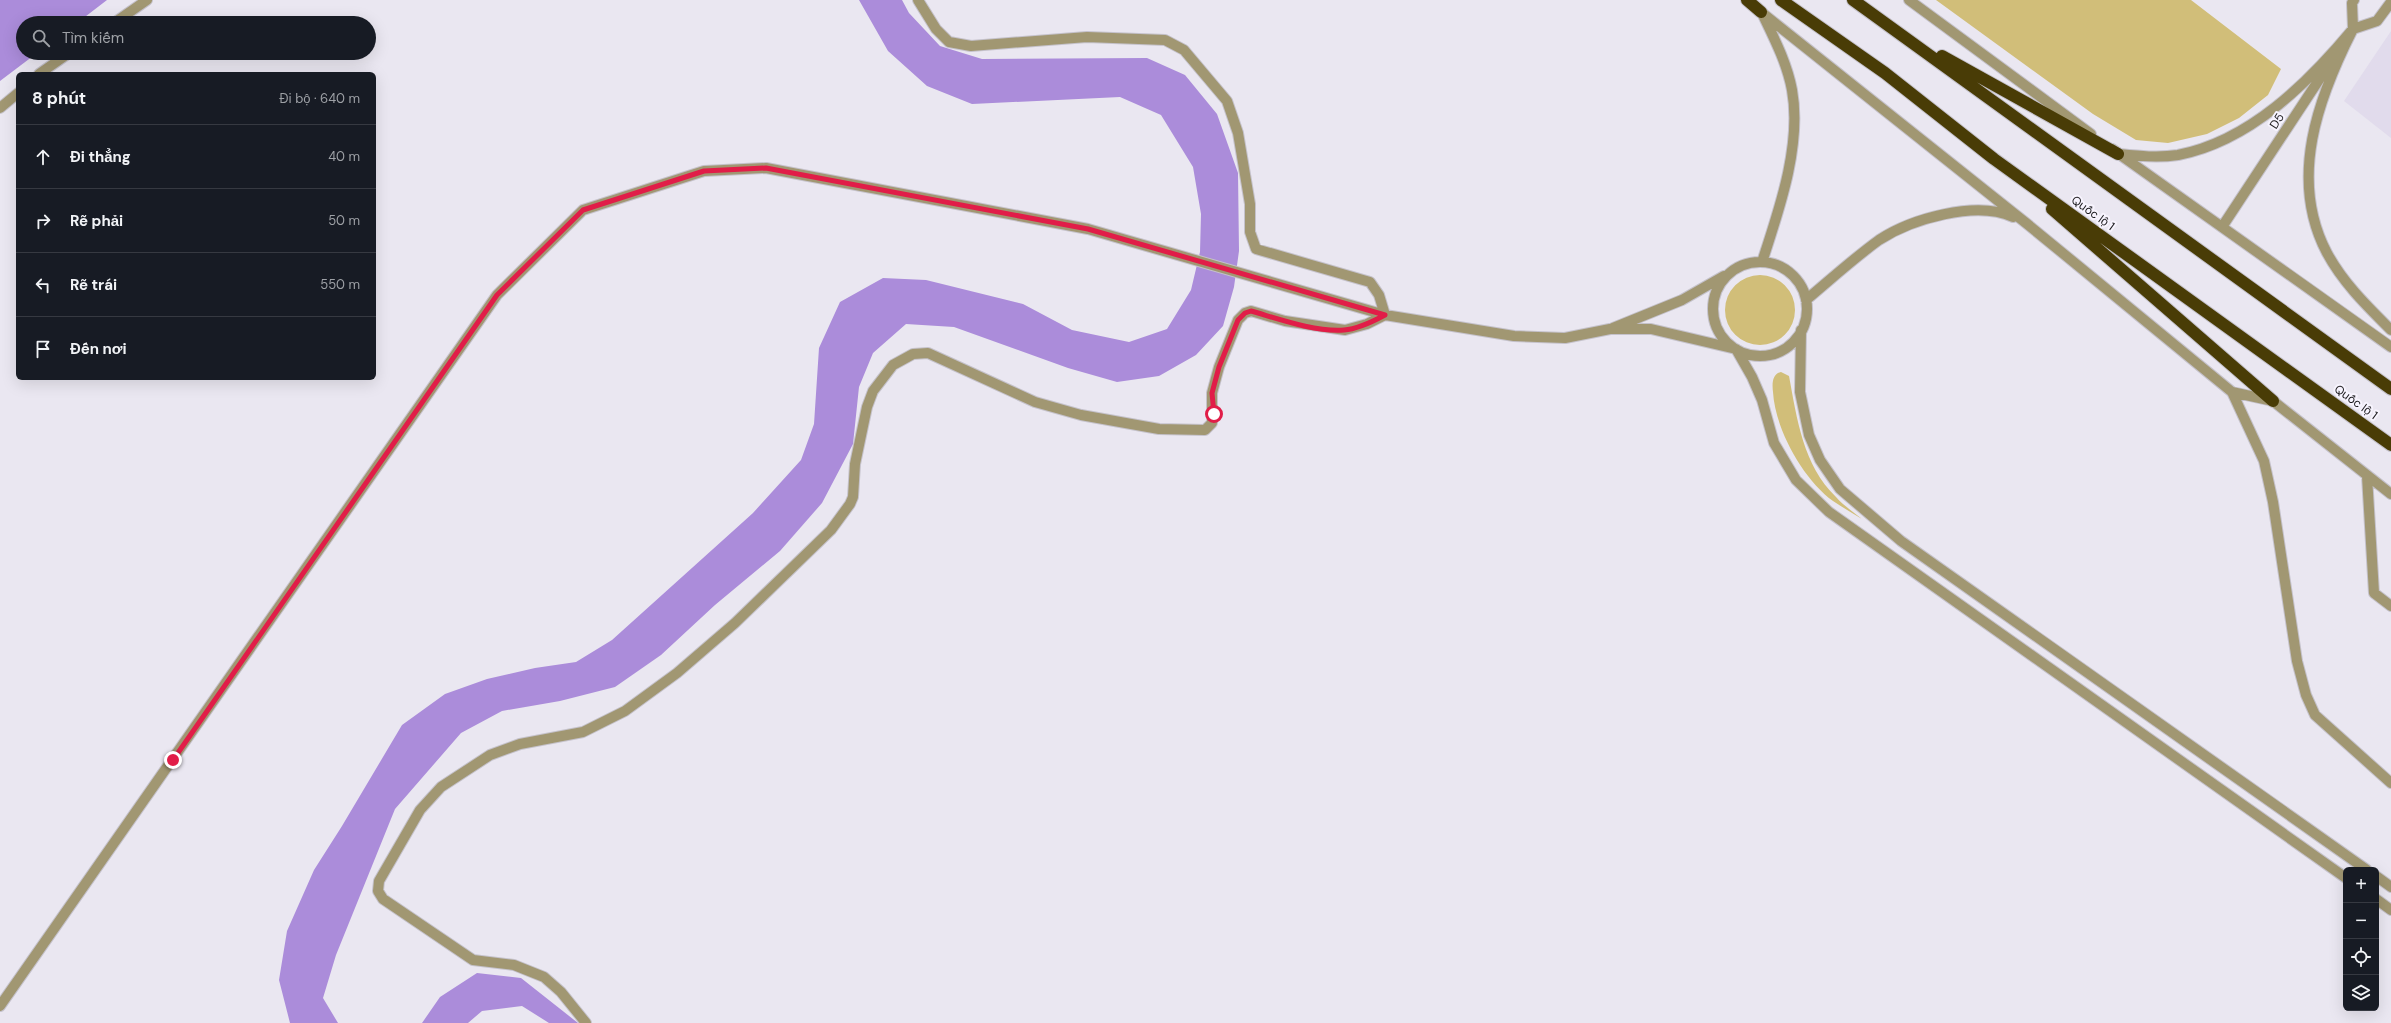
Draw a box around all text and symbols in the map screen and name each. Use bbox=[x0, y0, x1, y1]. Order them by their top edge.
search box bbox=[16, 16, 376, 60]
icon: search bbox=[30, 27, 52, 49]
text: Tìm kiếm bbox=[62, 28, 124, 48]
text: 8 phút bbox=[32, 87, 86, 109]
text: Đi bộ · 640 m bbox=[279, 90, 360, 107]
street label: D5 bbox=[2266, 110, 2288, 132]
icon: ahead bbox=[32, 146, 54, 168]
text: Đi thẳng bbox=[70, 147, 131, 167]
text: 40 m bbox=[328, 148, 360, 165]
street label: Quốc lộ 1 bbox=[2068, 192, 2118, 234]
icon: right bbox=[32, 210, 54, 232]
text: Rẽ phải bbox=[70, 211, 123, 231]
text: 50 m bbox=[328, 212, 360, 229]
icon: left bbox=[32, 274, 54, 296]
text: Rẽ trái bbox=[70, 275, 117, 295]
text: 550 m bbox=[320, 276, 360, 293]
icon: arrive bbox=[32, 338, 54, 360]
text: Đến nơi bbox=[70, 339, 127, 359]
street label: Quốc lộ 1 bbox=[2331, 381, 2381, 423]
route start bbox=[1205, 405, 1223, 423]
route end bbox=[164, 751, 182, 769]
map controls bbox=[2343, 867, 2379, 1011]
button: + bbox=[2343, 867, 2379, 903]
button: − bbox=[2343, 903, 2379, 939]
button: locate bbox=[2343, 939, 2379, 975]
button: layers bbox=[2343, 975, 2379, 1011]

